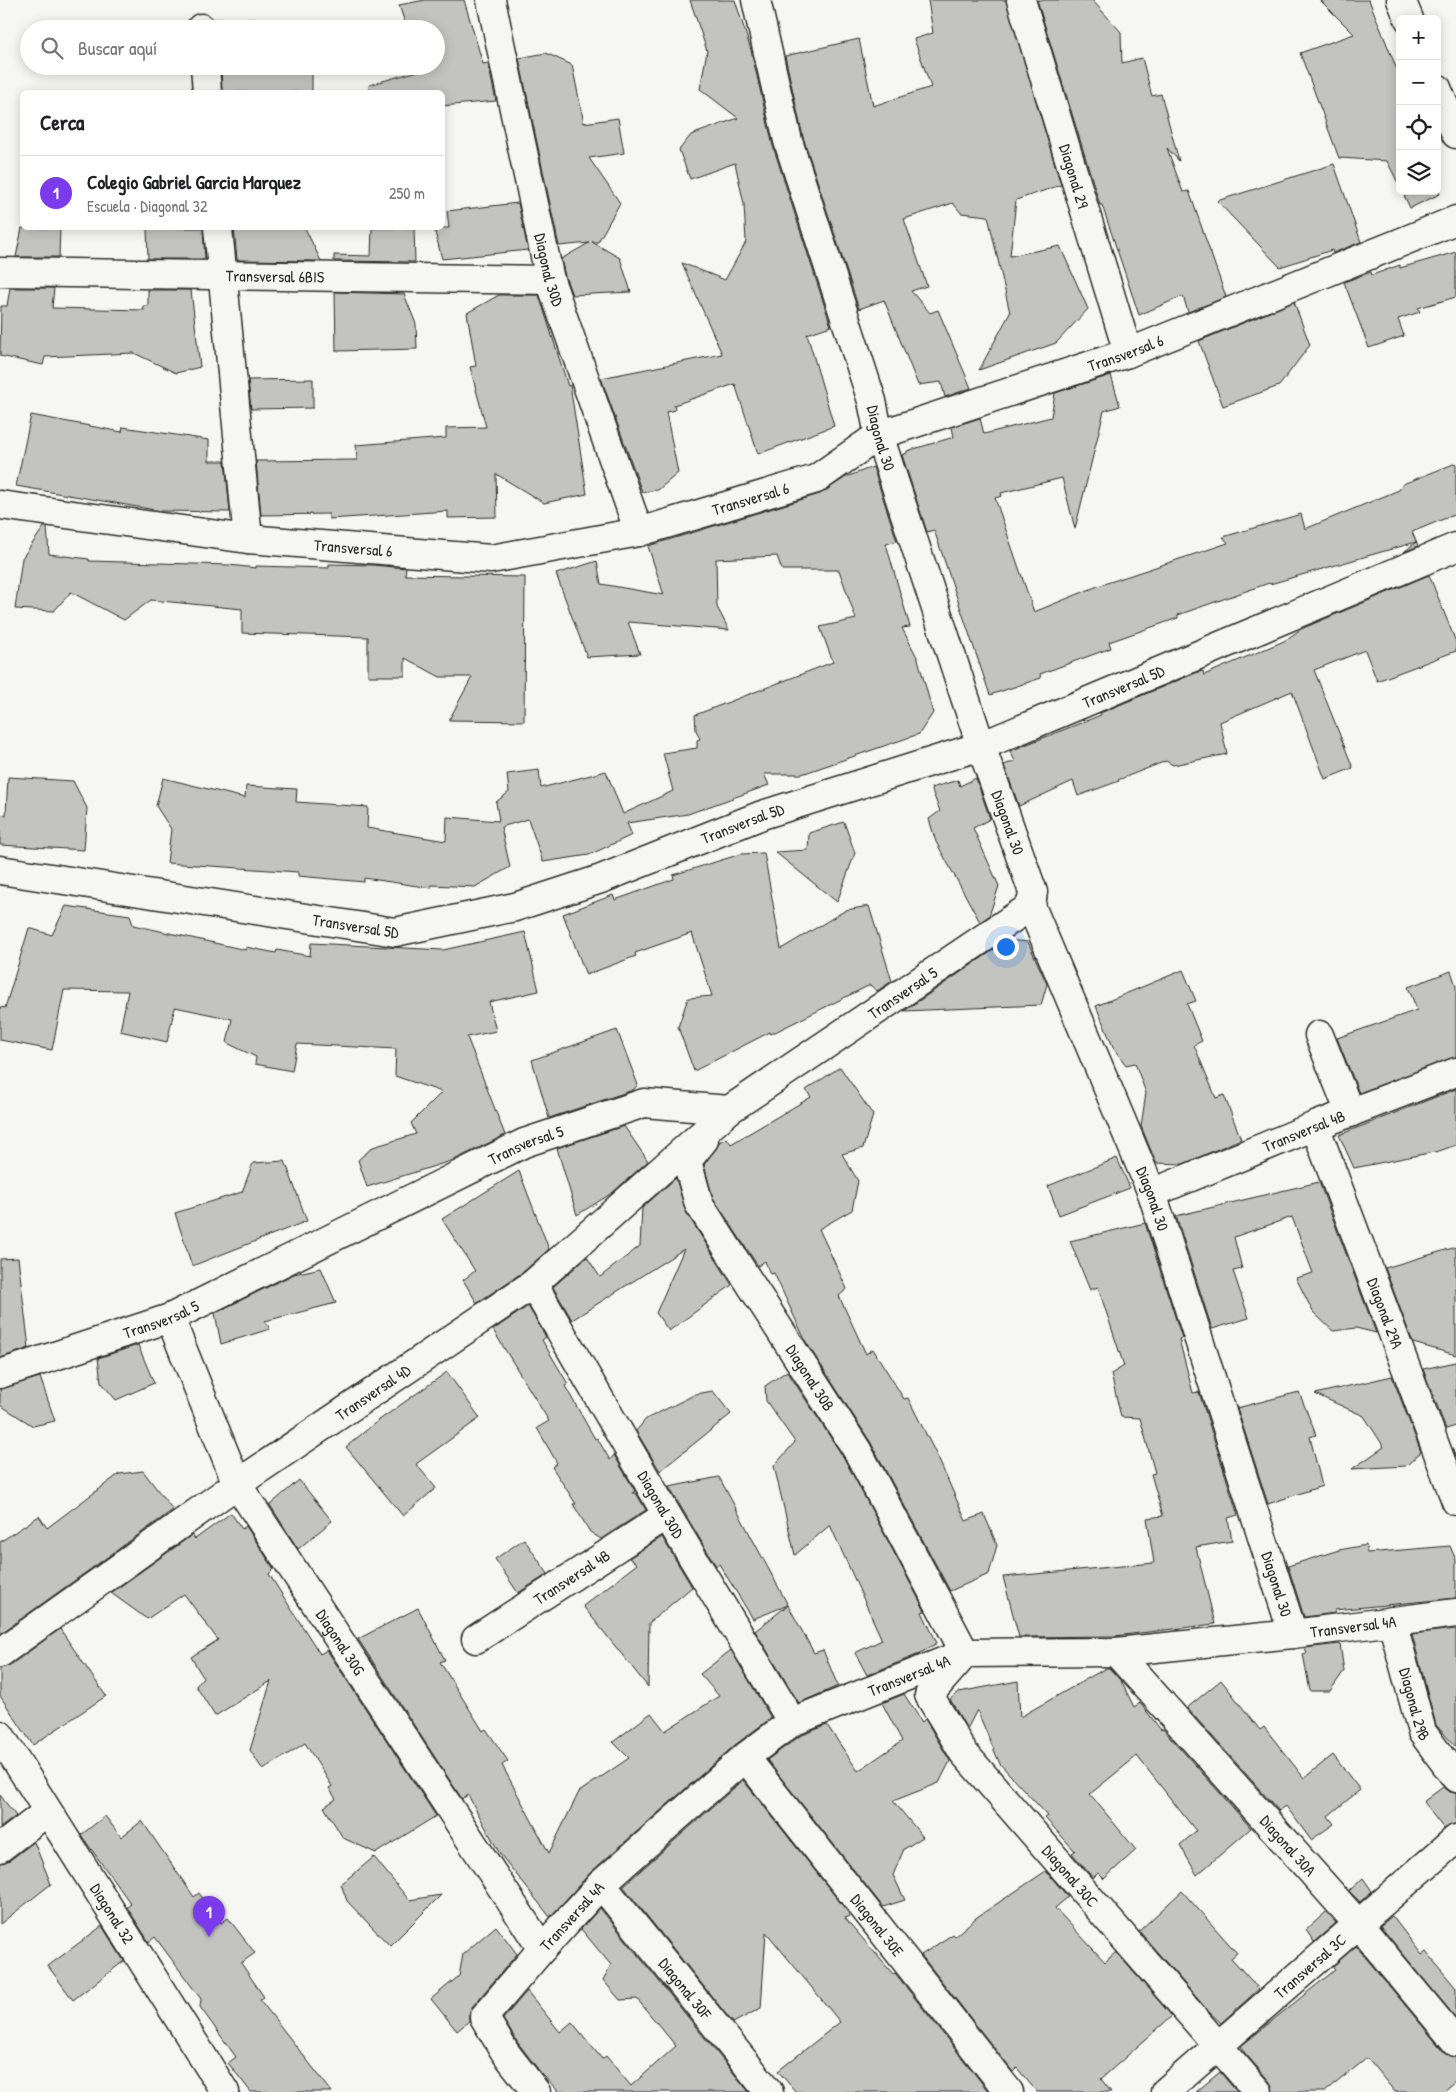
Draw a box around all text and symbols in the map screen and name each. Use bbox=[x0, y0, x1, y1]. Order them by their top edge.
map controls bbox=[1396, 15, 1441, 195]
button: + bbox=[1396, 15, 1441, 60]
search box bbox=[20, 20, 445, 75]
icon: search bbox=[38, 34, 66, 62]
text: Buscar aquí bbox=[78, 35, 157, 61]
button: − bbox=[1396, 60, 1441, 105]
button: locate bbox=[1396, 105, 1441, 150]
text: Cerca bbox=[40, 108, 84, 137]
street label: Diagonal 29 bbox=[1054, 141, 1094, 211]
button: layers bbox=[1396, 150, 1441, 195]
text: Colegio Gabriel Garcia Marquez bbox=[87, 169, 301, 195]
text: 1 bbox=[53, 182, 59, 204]
text: 250 m bbox=[389, 182, 425, 204]
text: Escuela · Diagonal 32 bbox=[87, 195, 207, 217]
street label: Diagonal 30D bbox=[529, 231, 570, 310]
street label: Transversal 6BIS bbox=[226, 264, 325, 288]
street label: Transversal 6 bbox=[1085, 329, 1167, 377]
street label: Diagonal 30 bbox=[862, 403, 901, 473]
street label: Transversal 6 bbox=[709, 477, 792, 520]
street label: Transversal 6 bbox=[313, 533, 394, 562]
street label: Transversal 5D bbox=[1079, 659, 1168, 713]
street label: Diagonal 30 bbox=[987, 787, 1030, 858]
street label: Transversal 5D bbox=[698, 798, 787, 849]
street label: Transversal 5D bbox=[311, 908, 401, 944]
your location bbox=[993, 934, 1019, 960]
street label: Transversal 5 bbox=[863, 961, 942, 1024]
street label: Transversal 4B bbox=[1259, 1105, 1348, 1157]
street label: Transversal 5 bbox=[484, 1120, 566, 1170]
street label: Diagonal 30 bbox=[1131, 1163, 1174, 1234]
street label: Diagonal 29A bbox=[1362, 1275, 1409, 1352]
street label: Transversal 5 bbox=[120, 1294, 203, 1344]
street label: Diagonal 30B bbox=[781, 1340, 840, 1415]
street label: Transversal 4D bbox=[331, 1359, 415, 1426]
street label: Diagonal 30D bbox=[633, 1467, 690, 1543]
street label: Transversal 4B bbox=[529, 1544, 614, 1610]
street label: Diagonal 30 bbox=[1256, 1549, 1298, 1619]
street label: Diagonal 30G bbox=[311, 1605, 370, 1679]
street label: Transversal 4A bbox=[1309, 1610, 1398, 1643]
street label: Transversal 4A bbox=[865, 1649, 953, 1702]
street label: Diagonal 29B bbox=[1394, 1665, 1436, 1745]
street label: Diagonal 30A bbox=[1255, 1810, 1321, 1881]
street label: Diagonal 30C bbox=[1037, 1840, 1104, 1912]
street label: Transversal 4A bbox=[534, 1877, 609, 1956]
street label: Diagonal 32 bbox=[85, 1879, 140, 1948]
street label: Diagonal 30E bbox=[846, 1889, 909, 1961]
pin: 1 bbox=[193, 1896, 225, 1937]
street label: Transversal 3C bbox=[1269, 1928, 1351, 2003]
street label: Diagonal 30F bbox=[654, 1953, 717, 2024]

